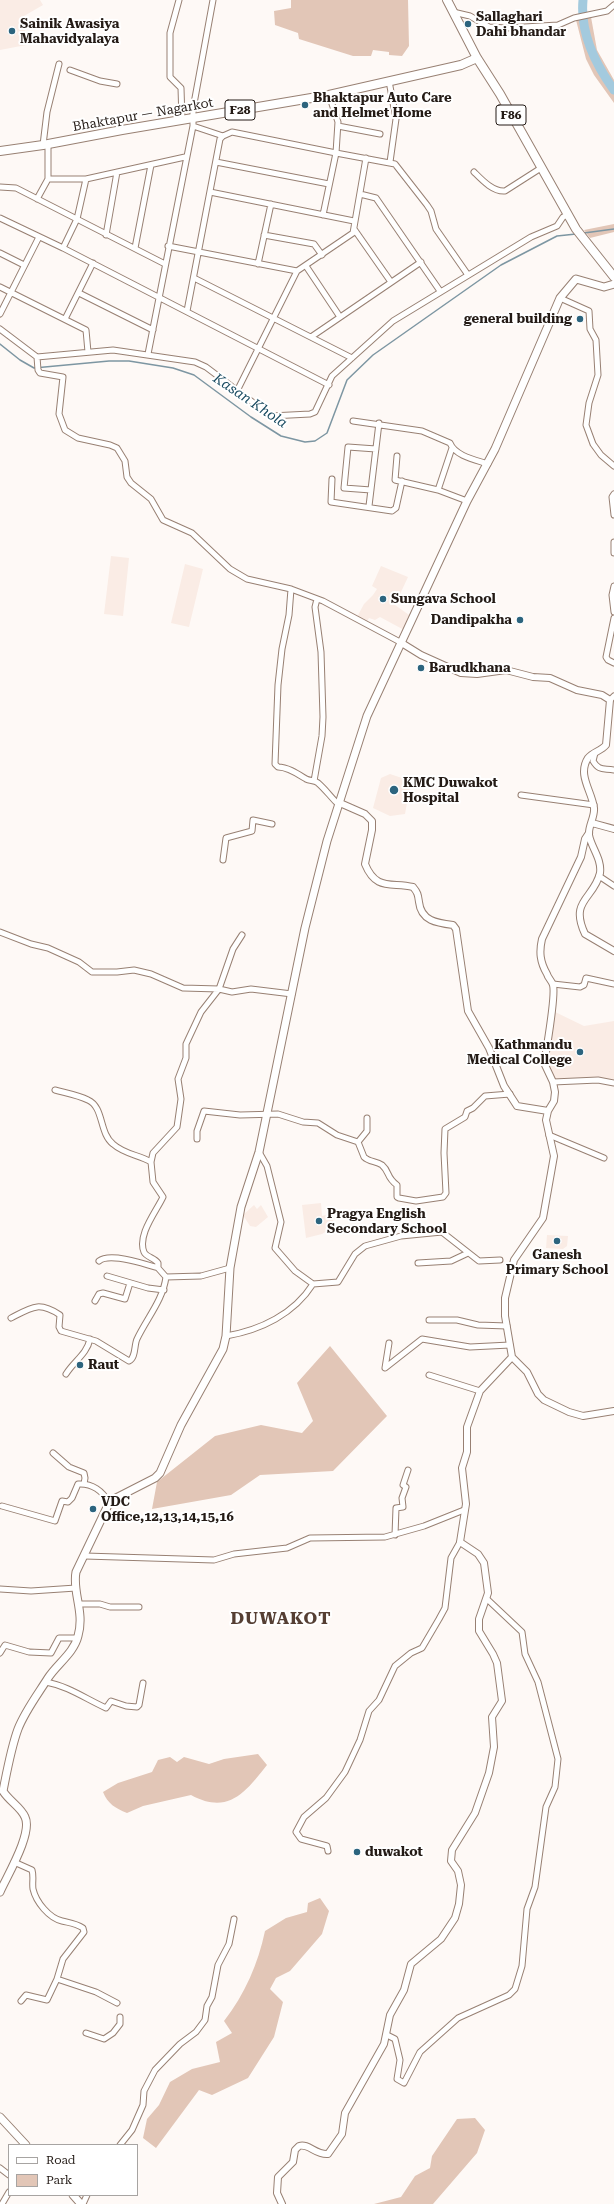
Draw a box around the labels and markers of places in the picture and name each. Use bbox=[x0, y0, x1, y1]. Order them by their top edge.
place label: Sallaghari Dahi bhandar bbox=[476, 9, 566, 40]
place label: Sainik Awasiya Mahavidyalaya bbox=[20, 16, 119, 47]
marker: Sallaghari Dahi bhandar bbox=[463, 19, 473, 29]
marker: Sainik Awasiya Mahavidyalaya bbox=[7, 26, 17, 36]
place label: Bhaktapur Auto Care and Helmet Home bbox=[313, 90, 452, 121]
marker: Bhaktapur Auto Care and Helmet Home bbox=[300, 100, 310, 110]
place label: general building bbox=[464, 311, 572, 327]
marker: general building bbox=[575, 314, 585, 324]
place label: Sungava School bbox=[391, 591, 496, 607]
marker: Sungava School bbox=[378, 594, 388, 604]
place label: Dandipakha bbox=[431, 612, 512, 628]
marker: Dandipakha bbox=[515, 615, 525, 625]
place label: Barudkhana bbox=[429, 660, 511, 676]
marker: Barudkhana bbox=[416, 663, 426, 673]
place label: KMC Duwakot Hospital bbox=[403, 775, 498, 806]
marker: KMC Duwakot Hospital bbox=[388, 784, 400, 796]
place label: Kathmandu Medical College bbox=[467, 1037, 572, 1068]
marker: Kathmandu Medical College bbox=[575, 1047, 585, 1057]
place label: Pragya English Secondary School bbox=[327, 1206, 447, 1237]
marker: Pragya English Secondary School bbox=[314, 1216, 324, 1226]
marker: Ganesh Primary School bbox=[552, 1236, 562, 1246]
place label: Ganesh Primary School bbox=[506, 1247, 608, 1278]
place label: Raut bbox=[88, 1357, 119, 1373]
marker: Raut bbox=[75, 1360, 85, 1370]
place label: VDC Office,12,13,14,15,16 bbox=[101, 1494, 234, 1525]
marker: VDC Office,12,13,14,15,16 bbox=[88, 1504, 98, 1514]
place label: duwakot bbox=[365, 1844, 423, 1860]
marker: duwakot bbox=[352, 1847, 362, 1857]

